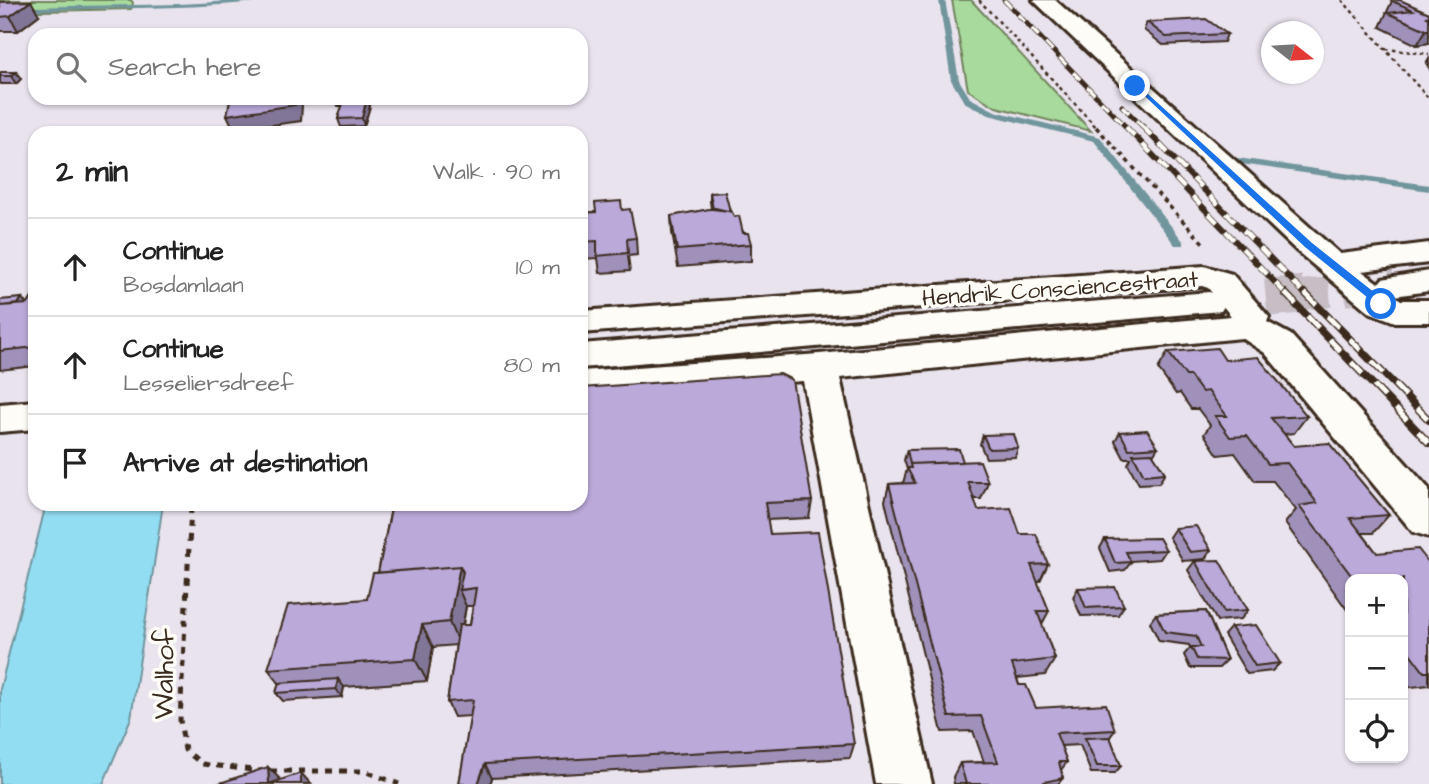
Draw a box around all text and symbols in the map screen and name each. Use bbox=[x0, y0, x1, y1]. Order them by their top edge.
north arrow bbox=[1261, 21, 1324, 84]
search box bbox=[28, 28, 588, 105]
icon: search bbox=[52, 48, 90, 86]
text: Search here bbox=[108, 49, 261, 85]
route end bbox=[1119, 70, 1150, 101]
text: 2 min bbox=[56, 151, 128, 193]
text: Walk · 90 m bbox=[433, 156, 560, 188]
text: Continue bbox=[123, 233, 224, 269]
icon: ahead bbox=[56, 248, 94, 286]
text: 10 m bbox=[515, 251, 560, 283]
street label: Hendrik Consciencestraat bbox=[921, 263, 1200, 315]
text: Bosdamlaan bbox=[123, 269, 244, 301]
route start bbox=[1365, 288, 1396, 319]
text: Continue bbox=[123, 331, 224, 367]
icon: ahead bbox=[56, 346, 94, 384]
text: 80 m bbox=[503, 349, 560, 381]
text: Lesseliersdreef bbox=[123, 367, 294, 399]
icon: arrive bbox=[56, 444, 94, 482]
text: Arrive at destination bbox=[123, 445, 368, 481]
map controls bbox=[1345, 574, 1408, 763]
button: + bbox=[1345, 574, 1408, 637]
street label: Walhof bbox=[144, 628, 185, 720]
button: − bbox=[1345, 637, 1408, 700]
button: locate bbox=[1345, 700, 1408, 763]

